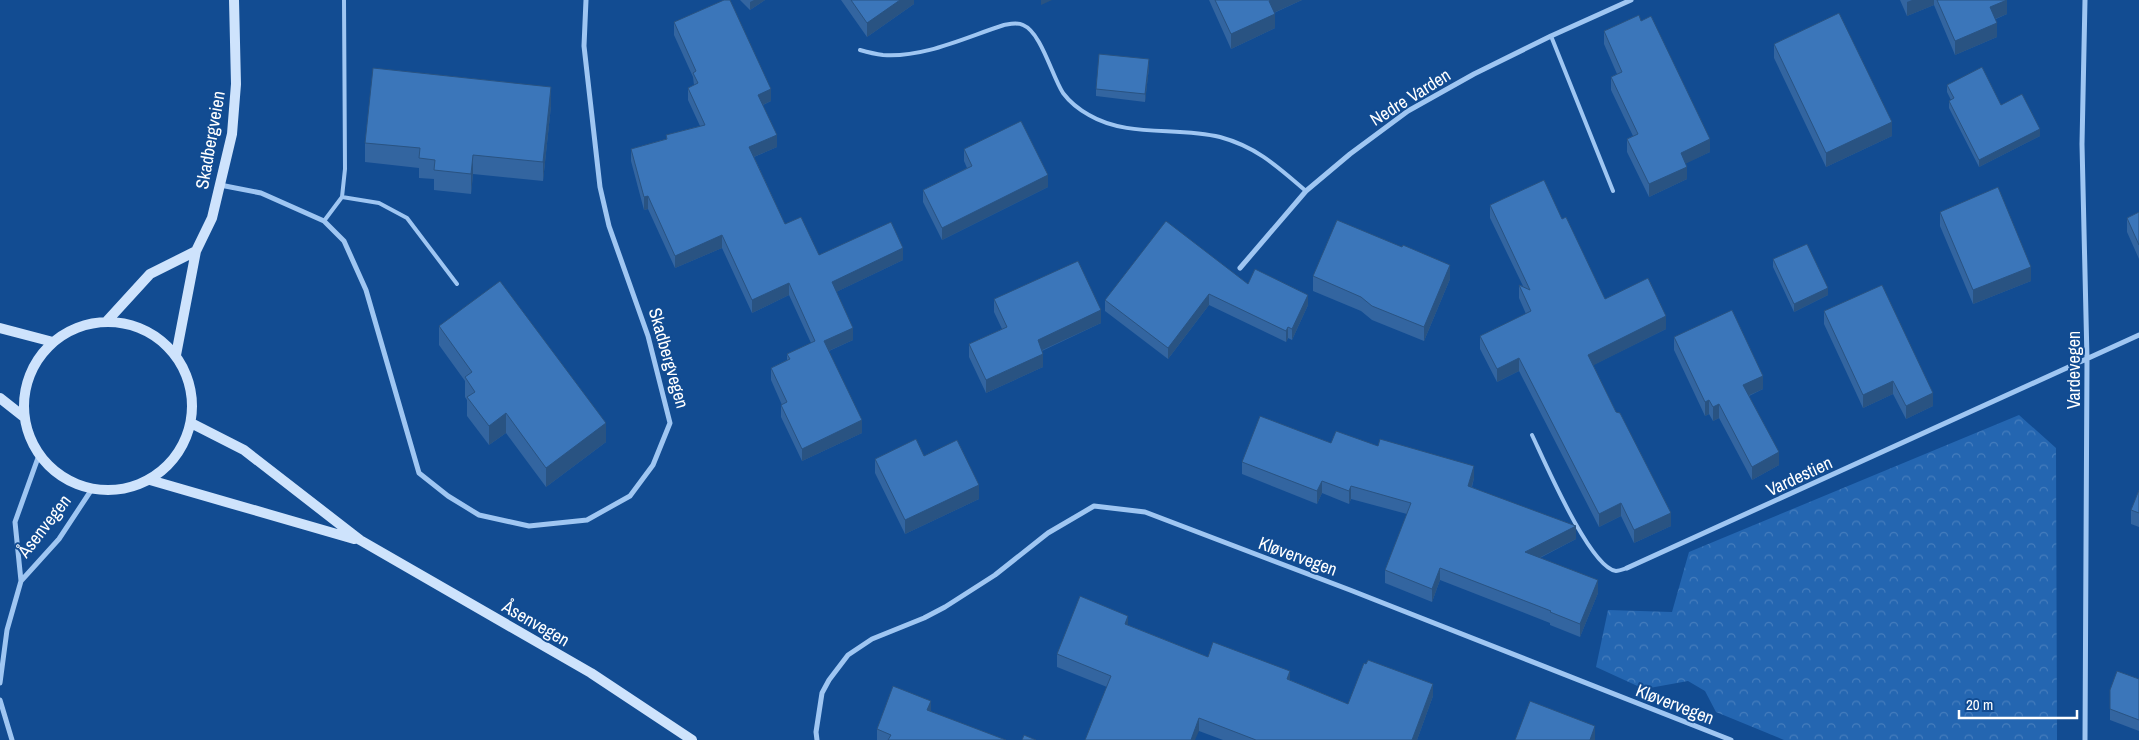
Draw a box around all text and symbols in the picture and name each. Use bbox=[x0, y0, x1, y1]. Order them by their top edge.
street label: Nedre Varden bbox=[1365, 62, 1455, 132]
street label: Skadbergveien bbox=[189, 89, 231, 191]
street label: Skadbergvegen bbox=[643, 305, 695, 411]
street label: Vardevegen bbox=[2061, 331, 2086, 409]
street label: Vardestien bbox=[1762, 450, 1836, 502]
street label: Åsenvegen bbox=[11, 489, 77, 564]
street label: Kløvervegen bbox=[1255, 530, 1341, 582]
street label: Åsenvegen bbox=[497, 593, 574, 652]
street label: Kløvervegen bbox=[1632, 678, 1718, 730]
scale bar bbox=[1959, 688, 2076, 720]
text: 20 m bbox=[1966, 694, 1993, 715]

